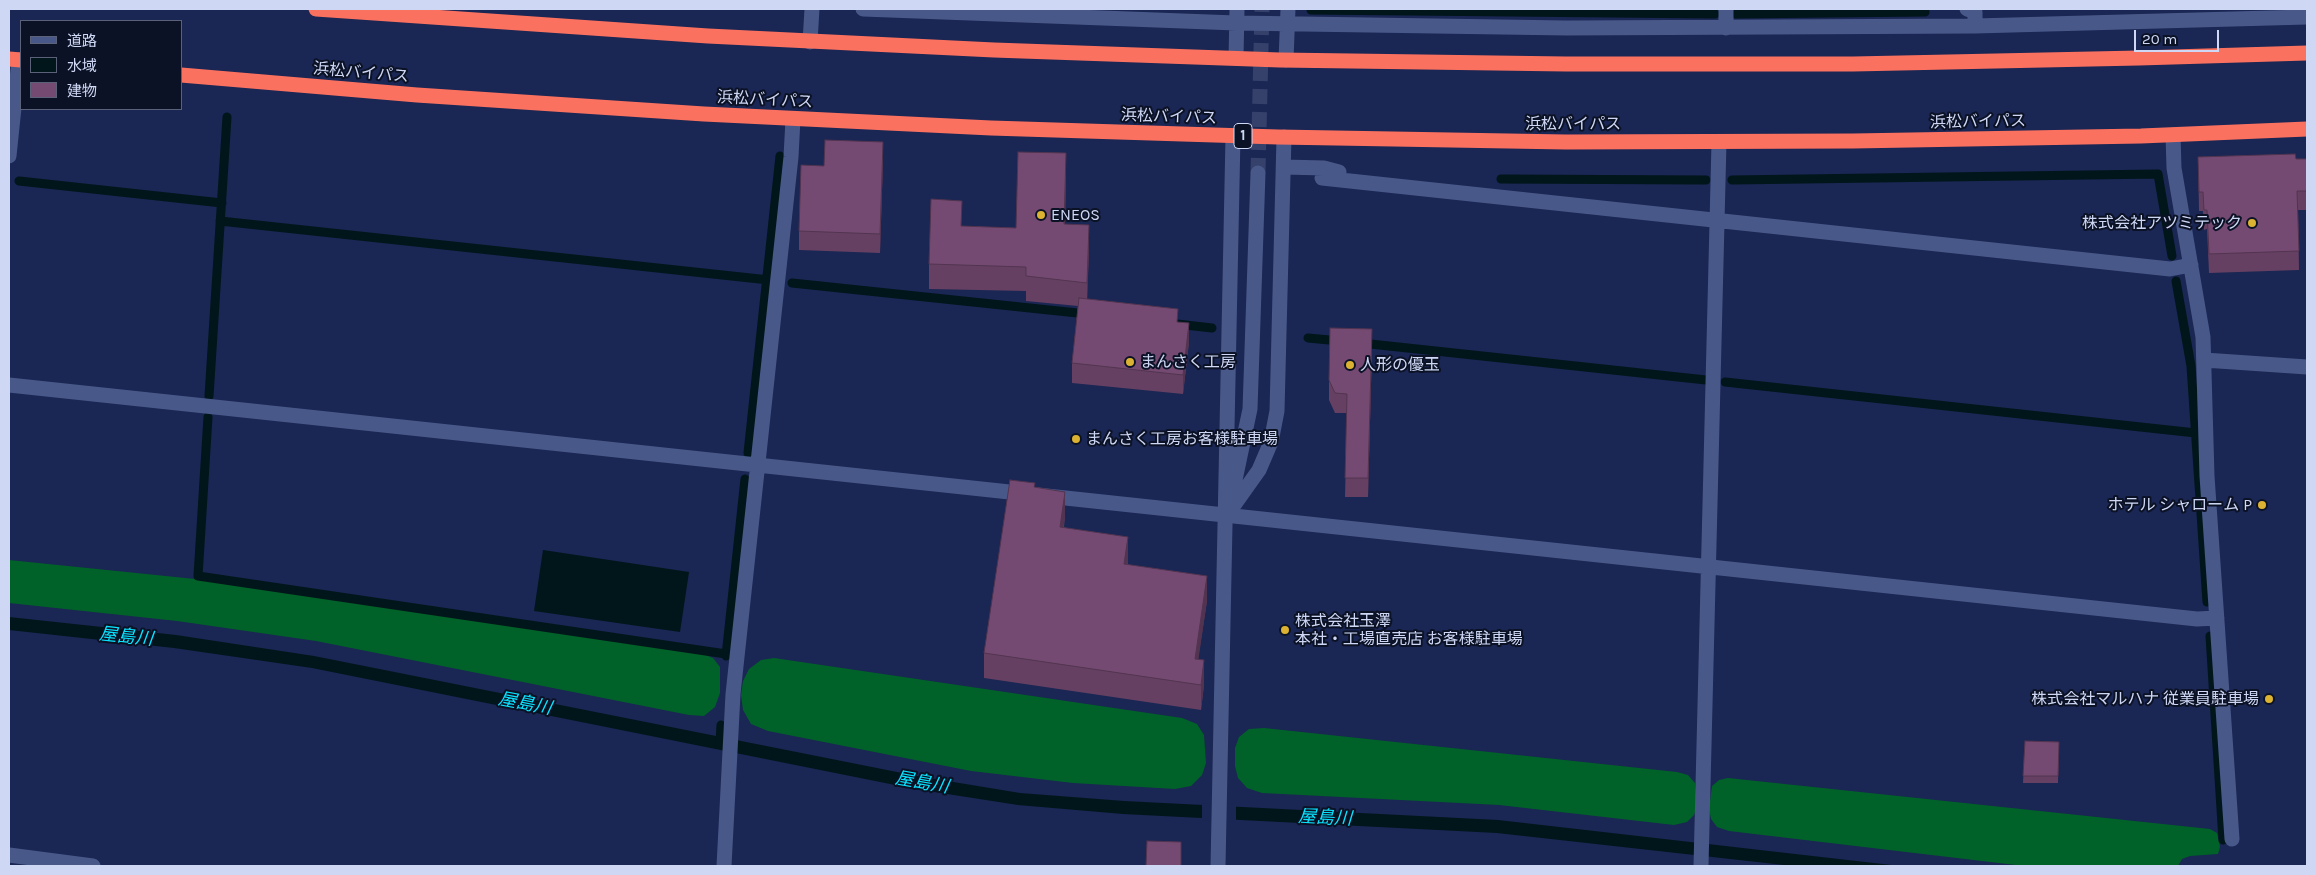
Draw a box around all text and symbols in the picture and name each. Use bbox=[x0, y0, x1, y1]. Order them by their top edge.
legend bbox=[20, 20, 182, 110]
scale bar bbox=[2136, 20, 2221, 52]
text: 20 m bbox=[2142, 30, 2177, 48]
text: 道路 bbox=[67, 32, 97, 50]
text: 水域 bbox=[67, 57, 97, 75]
street label: 浜松バイパス bbox=[312, 59, 410, 87]
text: 建物 bbox=[67, 82, 97, 100]
street label: 浜松バイパス bbox=[717, 88, 813, 112]
street label: 浜松バイパス bbox=[1121, 106, 1217, 128]
street label: 浜松バイパス bbox=[1930, 112, 2026, 132]
street label: 浜松バイパス bbox=[1525, 114, 1621, 134]
road number: 1 bbox=[1234, 124, 1252, 148]
place label: ENEOS bbox=[1051, 205, 1100, 225]
marker: ENEOS bbox=[1035, 209, 1047, 221]
place label: 株式会社アツミテック bbox=[2082, 213, 2242, 233]
marker: 株式会社アツミテック bbox=[2246, 217, 2258, 229]
place label: まんさく工房 bbox=[1140, 352, 1236, 372]
place label: 人形の優玉 bbox=[1360, 355, 1440, 375]
marker: まんさく工房 bbox=[1124, 356, 1136, 368]
marker: 人形の優玉 bbox=[1344, 359, 1356, 371]
place label: まんさく工房お客様駐車場 bbox=[1086, 429, 1278, 449]
marker: まんさく工房お客様駐車場 bbox=[1070, 433, 1082, 445]
place label: ホテル シャローム P bbox=[2108, 495, 2252, 515]
marker: ホテル シャローム P bbox=[2256, 499, 2268, 511]
place label: 株式会社玉澤 本社・工場直売店 お客様駐車場 bbox=[1295, 611, 1523, 649]
water label: 屋島川 bbox=[98, 623, 154, 651]
marker: 株式会社玉澤 本社・工場直売店 お客様駐車場 bbox=[1279, 624, 1291, 636]
water label: 屋島川 bbox=[496, 688, 554, 720]
place label: 株式会社マルハナ 従業員駐車場 bbox=[2031, 689, 2259, 709]
marker: 株式会社マルハナ 従業員駐車場 bbox=[2263, 693, 2275, 705]
water label: 屋島川 bbox=[894, 768, 950, 798]
water label: 屋島川 bbox=[1297, 806, 1353, 830]

